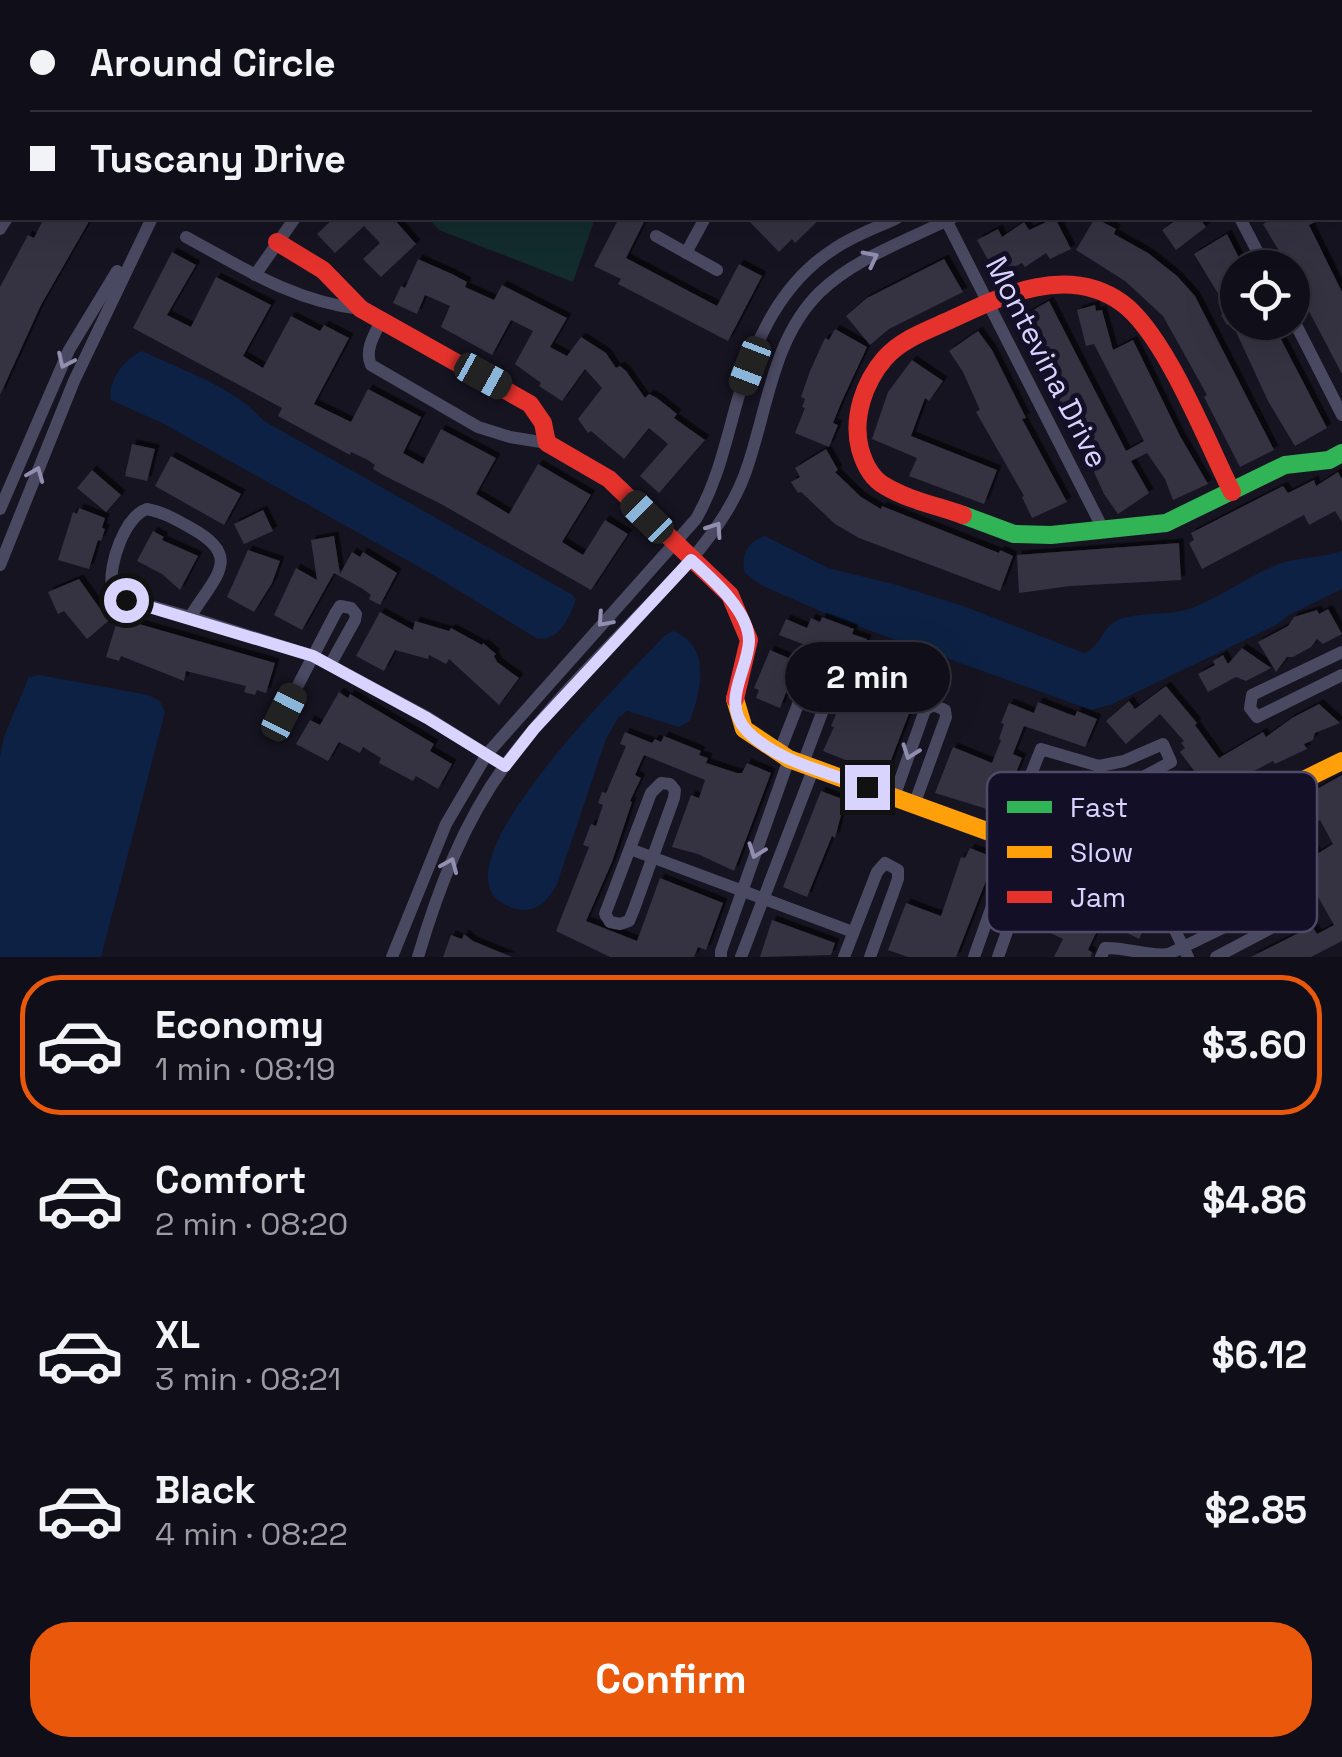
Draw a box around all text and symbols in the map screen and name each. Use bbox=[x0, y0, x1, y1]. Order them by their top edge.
text: Around Circle bbox=[90, 39, 336, 87]
text: Tuscany Drive bbox=[90, 135, 346, 183]
street label: Montevina Drive bbox=[977, 250, 1117, 474]
map controls bbox=[1220, 250, 1310, 340]
button: locate bbox=[1220, 250, 1310, 340]
one-way arrow bbox=[861, 251, 879, 270]
car bbox=[725, 333, 775, 399]
car bbox=[449, 348, 517, 404]
one-way arrow bbox=[57, 351, 77, 369]
one-way arrow bbox=[25, 467, 45, 484]
car bbox=[615, 485, 679, 549]
one-way arrow bbox=[702, 522, 721, 540]
route start bbox=[104, 578, 149, 623]
one-way arrow bbox=[598, 608, 616, 627]
callout: 2 min bbox=[784, 642, 950, 712]
text: 2 min bbox=[826, 657, 909, 697]
car bbox=[257, 678, 311, 746]
one-way arrow bbox=[901, 743, 922, 760]
route end bbox=[845, 765, 890, 810]
legend bbox=[987, 772, 1317, 932]
text: Fast bbox=[1070, 789, 1128, 825]
text: Slow bbox=[1070, 834, 1133, 870]
one-way arrow bbox=[747, 842, 768, 859]
one-way arrow bbox=[438, 857, 458, 875]
text: Jam bbox=[1070, 879, 1126, 915]
icon: car bbox=[35, 1000, 125, 1090]
text: Economy bbox=[155, 1001, 324, 1049]
text: $3.60 bbox=[1202, 1021, 1307, 1069]
text: 1 min · 08:19 bbox=[155, 1049, 336, 1089]
icon: car bbox=[35, 1155, 125, 1245]
text: Comfort bbox=[155, 1156, 306, 1204]
text: $4.86 bbox=[1202, 1176, 1307, 1224]
text: 2 min · 08:20 bbox=[155, 1204, 348, 1244]
icon: car bbox=[35, 1310, 125, 1400]
text: XL bbox=[155, 1311, 200, 1359]
text: $6.12 bbox=[1211, 1331, 1307, 1379]
text: 3 min · 08:21 bbox=[155, 1359, 341, 1399]
icon: car bbox=[35, 1465, 125, 1555]
text: Black bbox=[155, 1466, 256, 1514]
text: $2.85 bbox=[1204, 1486, 1307, 1534]
text: 4 min · 08:22 bbox=[155, 1514, 348, 1554]
button: Confirm bbox=[30, 1622, 1312, 1737]

